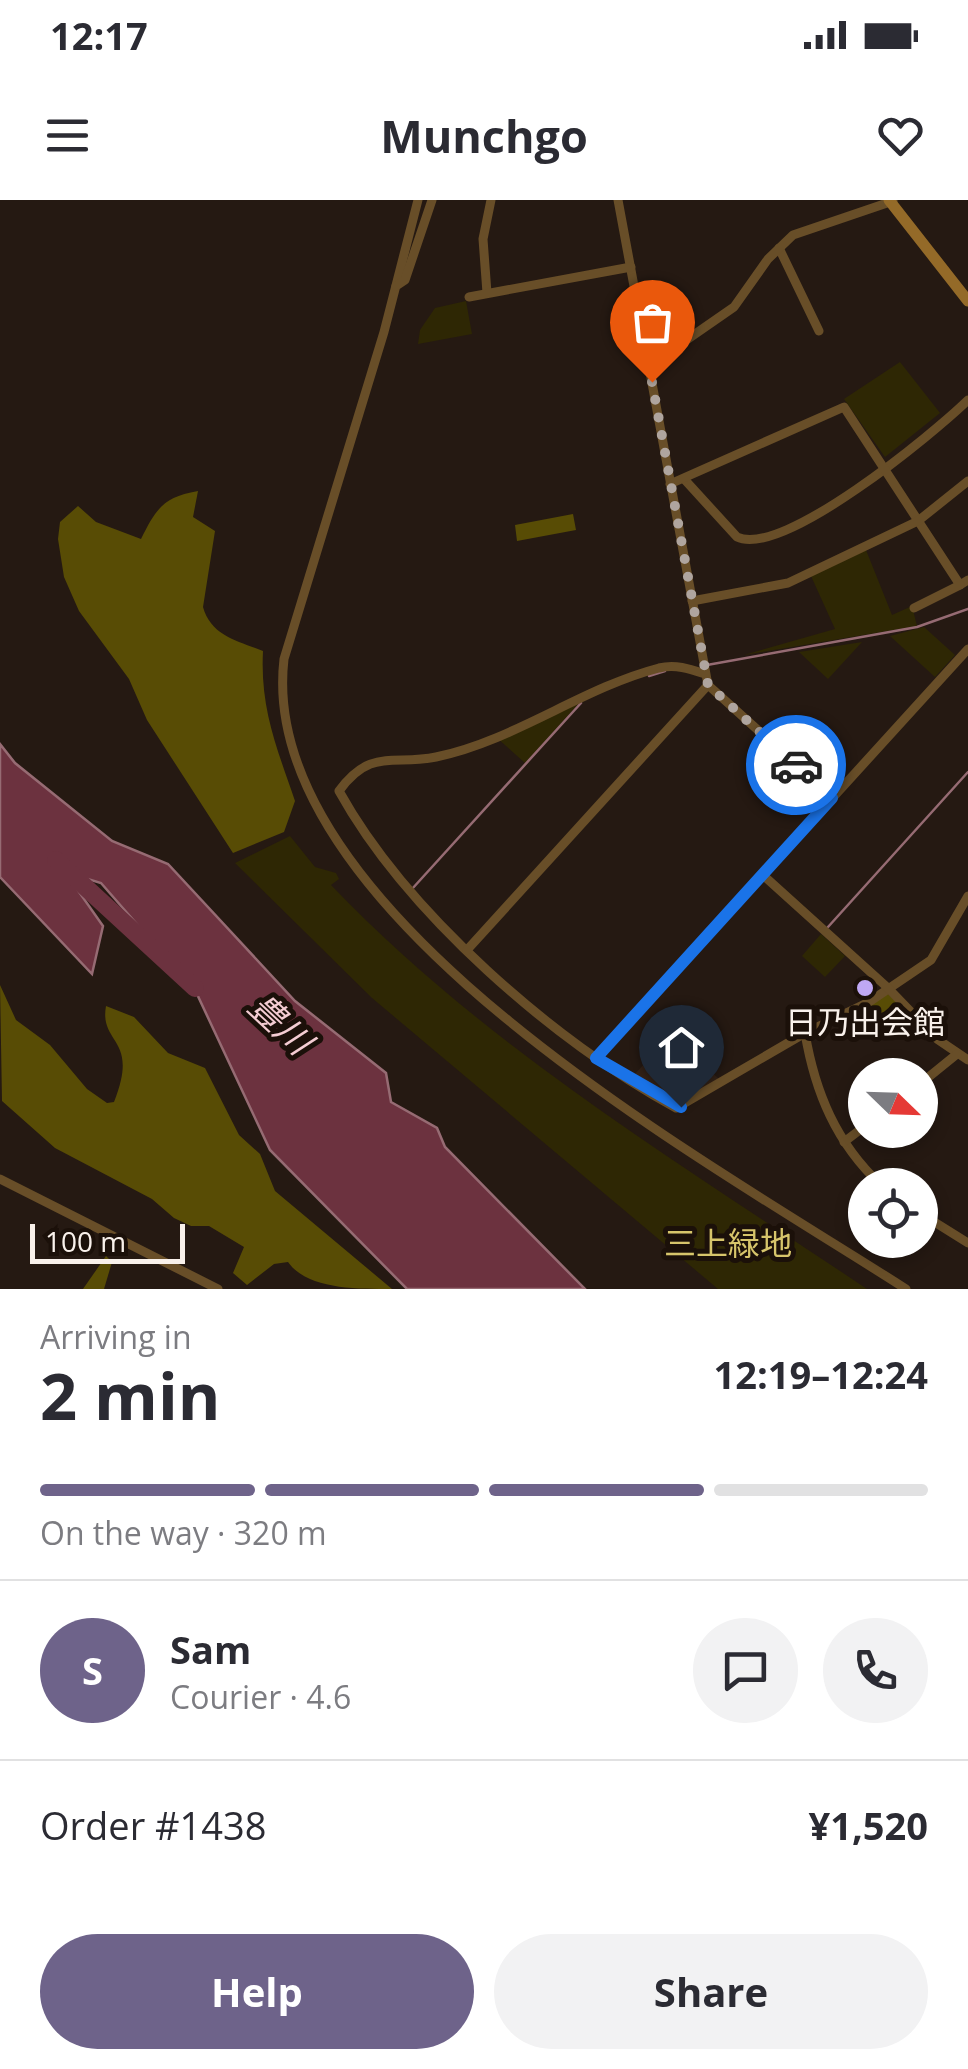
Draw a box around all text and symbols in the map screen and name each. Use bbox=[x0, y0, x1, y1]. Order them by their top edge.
text: 12:17 bbox=[50, 9, 148, 61]
text: Munchgo bbox=[380, 105, 588, 166]
icon: menu bbox=[40, 108, 95, 163]
icon: heart bbox=[873, 108, 928, 163]
pin bbox=[610, 280, 695, 383]
icon: bag bbox=[625, 295, 680, 350]
courier bbox=[746, 715, 846, 815]
icon: car bbox=[769, 738, 824, 793]
marker: 日乃出会館 bbox=[854, 977, 876, 999]
water label: 豊川 bbox=[239, 982, 326, 1067]
place label: 日乃出会館 bbox=[785, 1000, 945, 1043]
pin bbox=[639, 1005, 724, 1108]
icon: home bbox=[654, 1020, 709, 1075]
north arrow bbox=[848, 1058, 938, 1148]
map controls bbox=[848, 1058, 938, 1258]
button: locate bbox=[848, 1168, 938, 1258]
scale bar bbox=[30, 1219, 185, 1264]
park label: 三上緑地 bbox=[664, 1221, 792, 1264]
text: 100 m bbox=[45, 1222, 126, 1260]
text: Arriving in bbox=[40, 1315, 192, 1358]
text: 12:19–12:24 bbox=[714, 1348, 928, 1400]
text: 2 min bbox=[40, 1351, 220, 1439]
text: On the way · 320 m bbox=[40, 1511, 327, 1554]
button: chat bbox=[693, 1618, 798, 1723]
button: phone bbox=[823, 1618, 928, 1723]
text: Sam bbox=[170, 1623, 251, 1675]
text: S bbox=[82, 1644, 103, 1696]
text: Courier · 4.6 bbox=[170, 1675, 351, 1718]
text: Order #1438 bbox=[40, 1799, 267, 1851]
text: ¥1,520 bbox=[809, 1799, 928, 1851]
button: Help bbox=[40, 1934, 474, 2049]
button: Share bbox=[494, 1934, 928, 2049]

